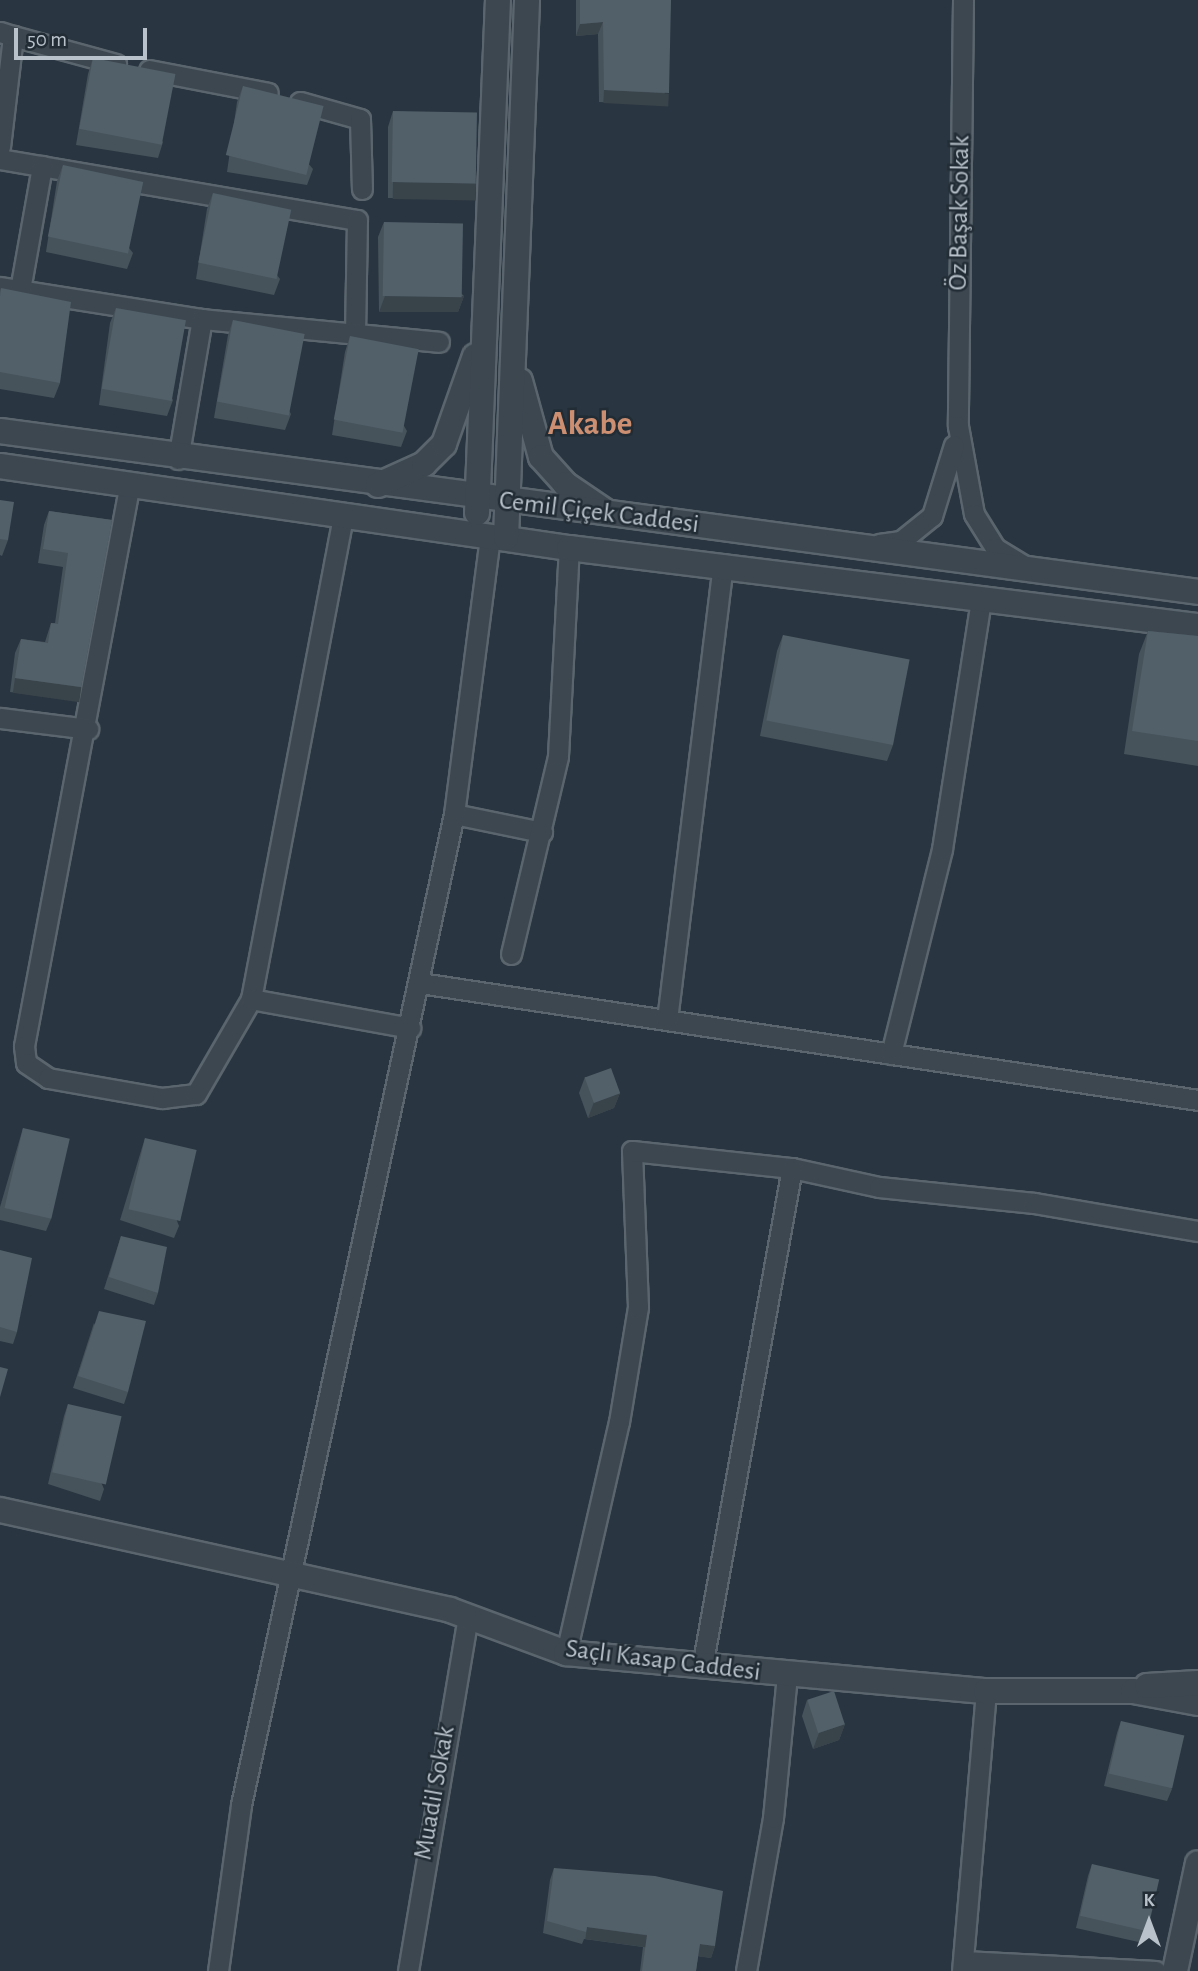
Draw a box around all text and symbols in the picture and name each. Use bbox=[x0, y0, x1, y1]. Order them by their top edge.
scale bar bbox=[18, 14, 150, 58]
text: 50 m bbox=[27, 29, 67, 50]
street label: Öz Başak Sokak bbox=[943, 135, 977, 291]
district label: Akabe bbox=[548, 405, 632, 445]
street label: Cemil Çiçek Caddesi bbox=[497, 485, 701, 541]
street label: Saçlı Kasap Caddesi bbox=[564, 1634, 762, 1688]
street label: Muadil Sokak bbox=[408, 1724, 462, 1862]
north arrow bbox=[1114, 1887, 1184, 1957]
text: K bbox=[1143, 1891, 1155, 1910]

